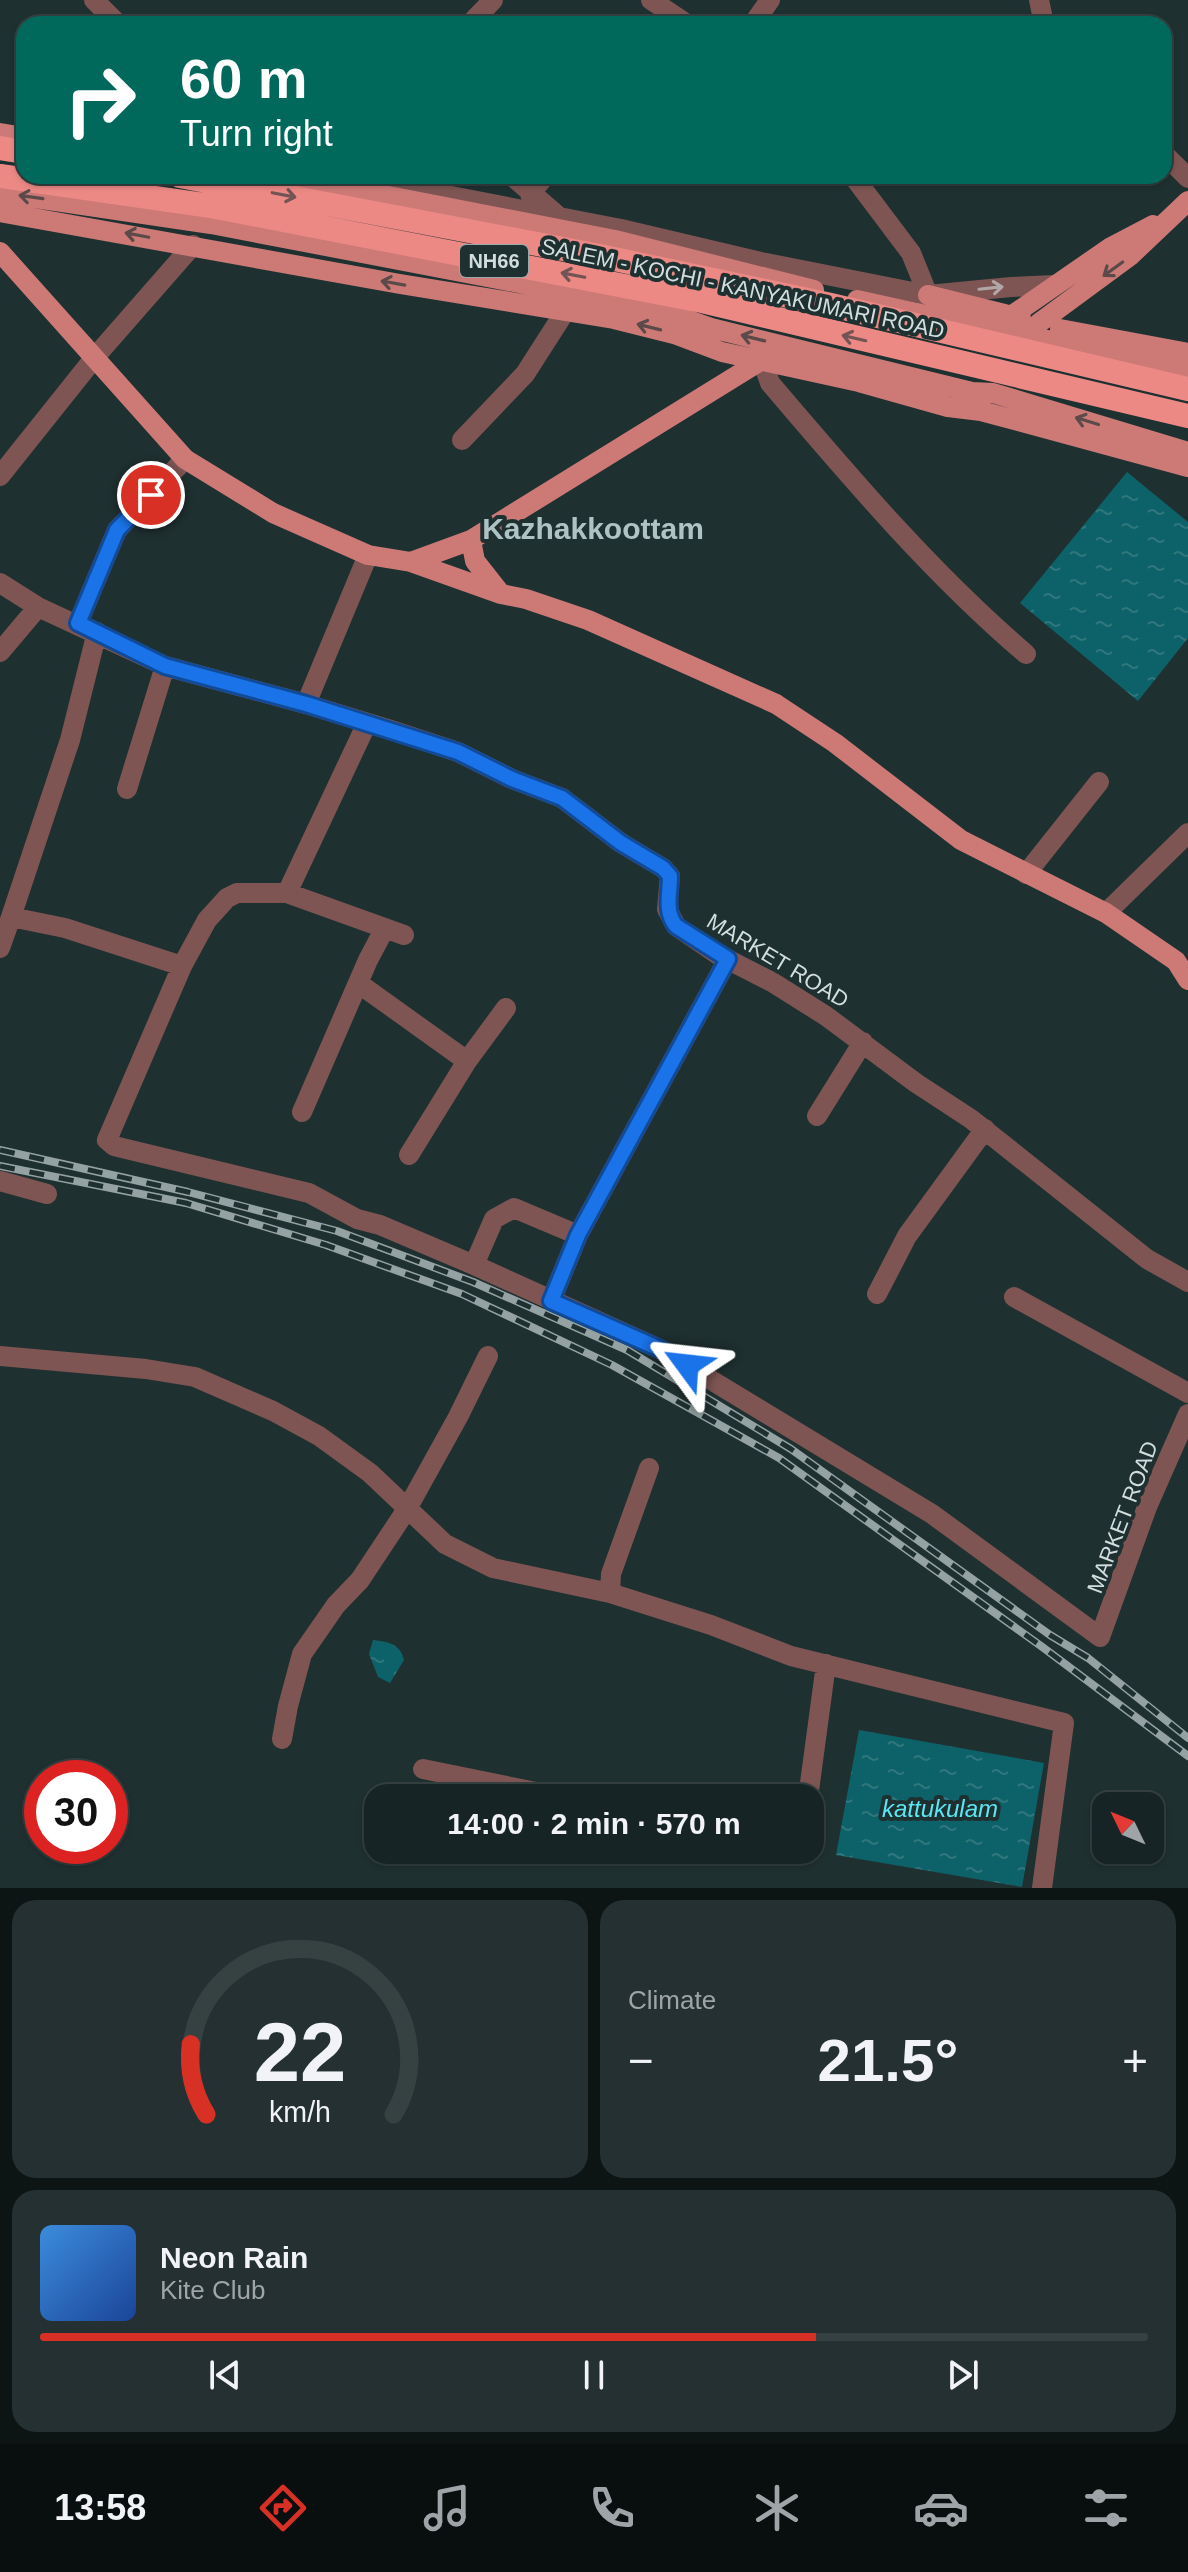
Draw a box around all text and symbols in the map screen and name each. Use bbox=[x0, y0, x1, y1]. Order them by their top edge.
text: 60 m bbox=[180, 47, 308, 110]
icon: right bbox=[48, 48, 152, 152]
text: Turn right bbox=[180, 113, 333, 154]
one-way arrow bbox=[271, 188, 297, 203]
one-way arrow bbox=[18, 189, 44, 204]
one-way arrow bbox=[125, 227, 150, 242]
street label: SALEM - KOCHI - KANYAKUMARI ROAD bbox=[539, 233, 947, 343]
road number: NH66 bbox=[460, 245, 528, 277]
one-way arrow bbox=[1103, 261, 1125, 277]
one-way arrow bbox=[561, 267, 586, 282]
one-way arrow bbox=[381, 274, 406, 289]
one-way arrow bbox=[977, 281, 1004, 296]
one-way arrow bbox=[636, 319, 662, 334]
one-way arrow bbox=[842, 329, 867, 344]
one-way arrow bbox=[741, 330, 767, 345]
one-way arrow bbox=[1074, 413, 1099, 428]
pin bbox=[117, 461, 185, 529]
icon: arrive bbox=[129, 473, 173, 517]
district label: Kazhakkoottam bbox=[482, 512, 704, 545]
street label: MARKET ROAD bbox=[702, 908, 853, 1013]
position arrow bbox=[645, 1323, 729, 1407]
street label: MARKET ROAD bbox=[1082, 1438, 1163, 1597]
speed limit sign: 30 bbox=[24, 1760, 128, 1864]
north arrow bbox=[1092, 1792, 1164, 1864]
map controls bbox=[1092, 1792, 1164, 1864]
water label: kattukulam bbox=[882, 1795, 998, 1822]
text: 14:00 · 2 min · 570 m bbox=[447, 1807, 741, 1840]
text: Climate bbox=[628, 1985, 716, 2015]
text: 22 bbox=[254, 2006, 346, 2099]
text: 21.5° bbox=[818, 2027, 958, 2094]
text: − bbox=[628, 2036, 654, 2085]
text: + bbox=[1122, 2036, 1148, 2085]
text: km/h bbox=[269, 2096, 331, 2128]
text: Neon Rain bbox=[160, 2241, 308, 2274]
text: Kite Club bbox=[160, 2275, 266, 2305]
icon: previous bbox=[203, 2353, 247, 2397]
icon: pause bbox=[572, 2353, 616, 2397]
icon: next bbox=[941, 2353, 985, 2397]
icon: directions bbox=[255, 2480, 311, 2536]
icon: music bbox=[419, 2480, 475, 2536]
icon: phone bbox=[584, 2480, 640, 2536]
icon: climate bbox=[749, 2480, 805, 2536]
icon: car bbox=[913, 2480, 969, 2536]
icon: filters bbox=[1078, 2480, 1134, 2536]
text: 13:58 bbox=[54, 2487, 146, 2528]

